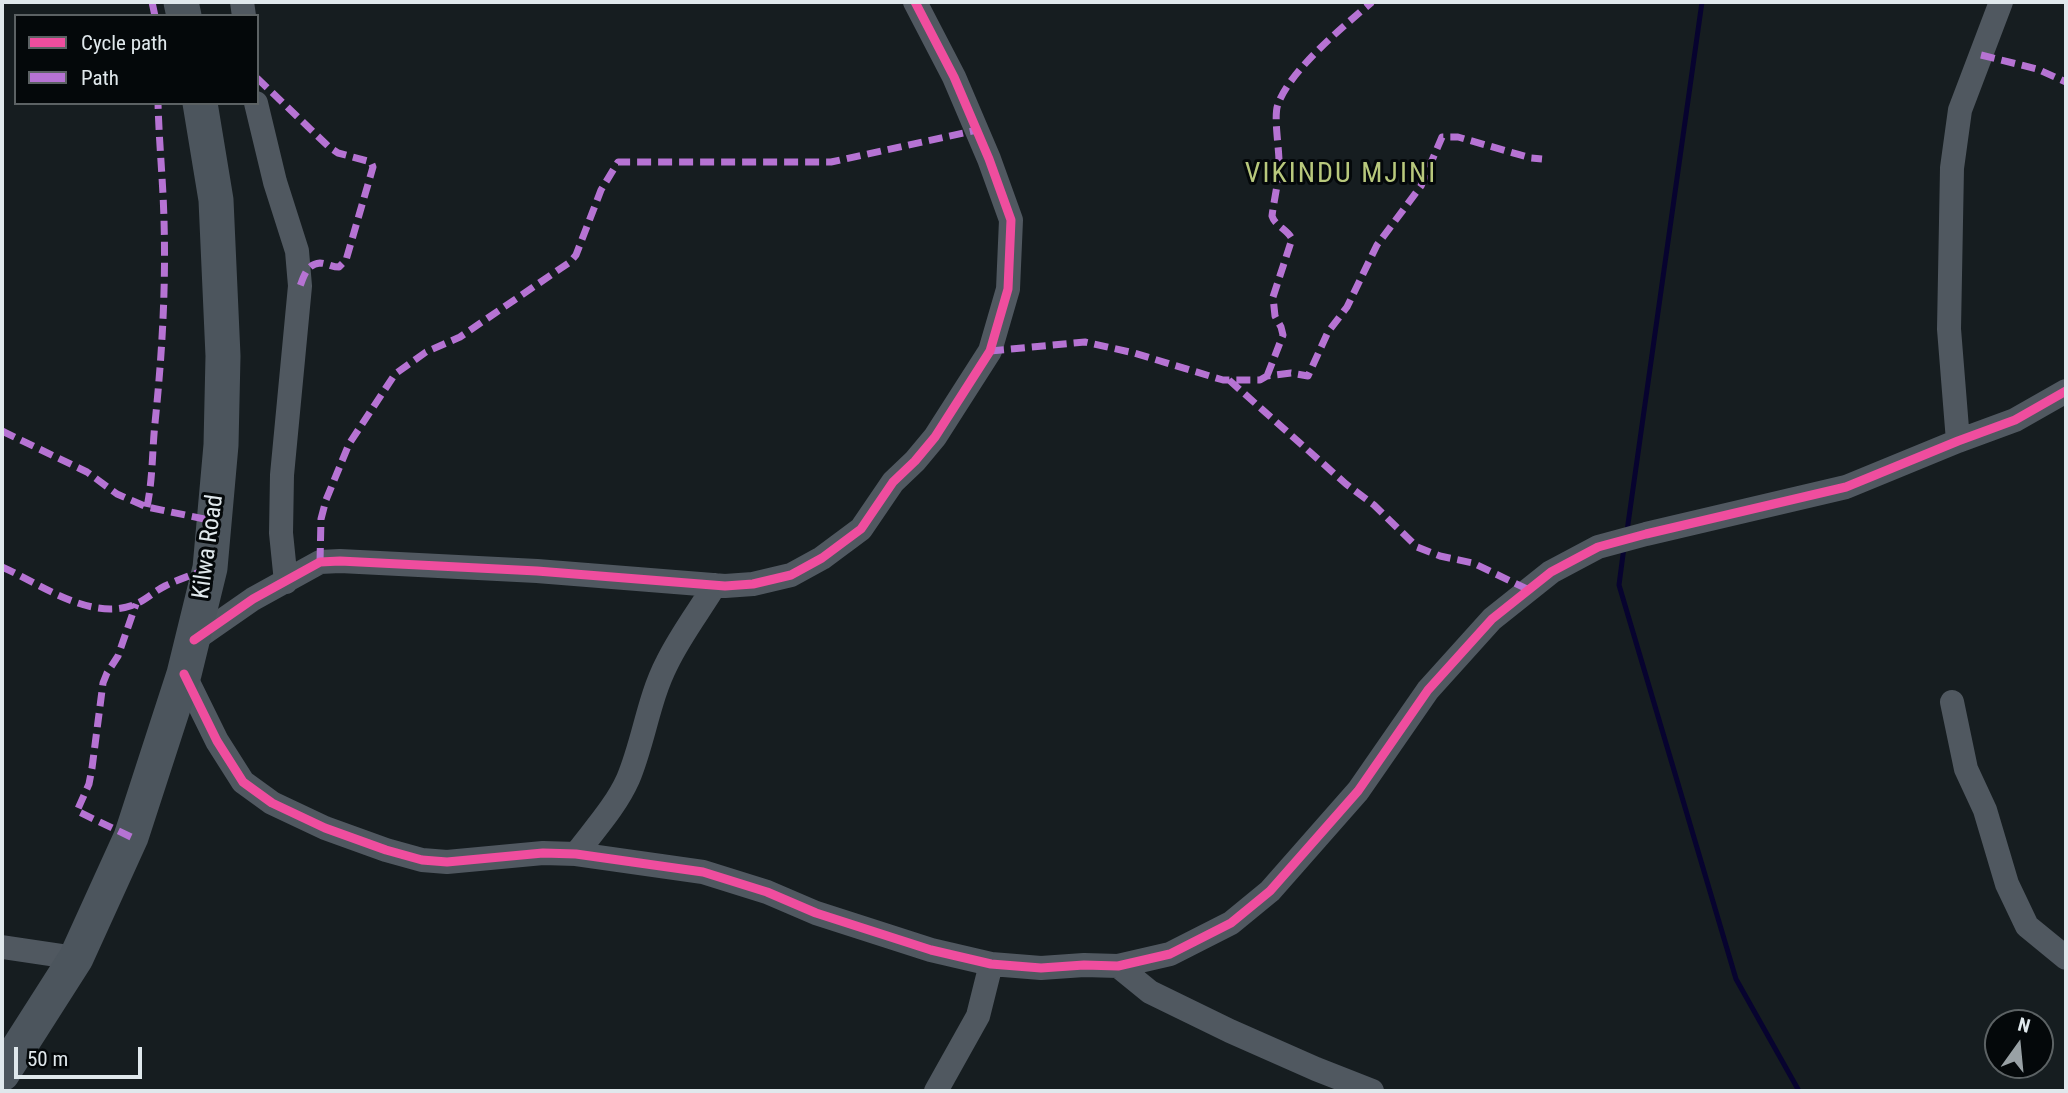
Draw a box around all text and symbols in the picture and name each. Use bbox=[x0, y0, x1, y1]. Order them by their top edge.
legend bbox=[14, 14, 259, 105]
text: Cycle path bbox=[81, 31, 167, 55]
text: Path bbox=[81, 66, 119, 90]
district label: VIKINDU MJINI bbox=[1246, 158, 1436, 192]
street label: Kilwa Road bbox=[187, 493, 231, 601]
north arrow bbox=[1984, 1009, 2054, 1079]
text: N bbox=[2015, 1013, 2033, 1038]
scale bar bbox=[18, 1034, 145, 1078]
text: 50 m bbox=[27, 1047, 68, 1071]

